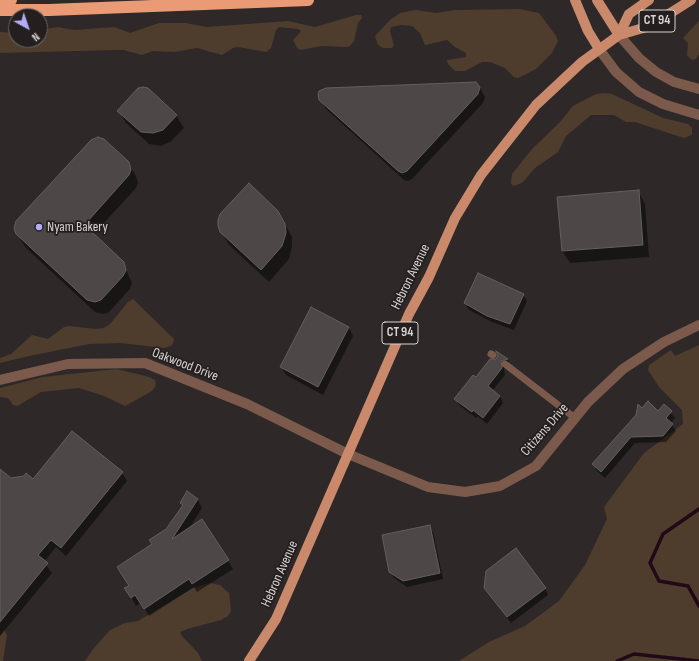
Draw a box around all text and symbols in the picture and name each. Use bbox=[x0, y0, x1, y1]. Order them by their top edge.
north arrow bbox=[8, 8, 48, 48]
road number: CT 94 bbox=[639, 10, 675, 32]
text: N bbox=[29, 30, 42, 44]
place label: Nyam Bakery bbox=[47, 219, 108, 235]
marker: Nyam Bakery bbox=[34, 222, 44, 232]
street label: Hebron Avenue bbox=[388, 242, 434, 312]
road number: CT 94 bbox=[382, 322, 418, 344]
street label: Oakwood Drive bbox=[150, 345, 220, 385]
street label: Citizens Drive bbox=[518, 400, 572, 460]
street label: Hebron Avenue bbox=[258, 538, 302, 610]

